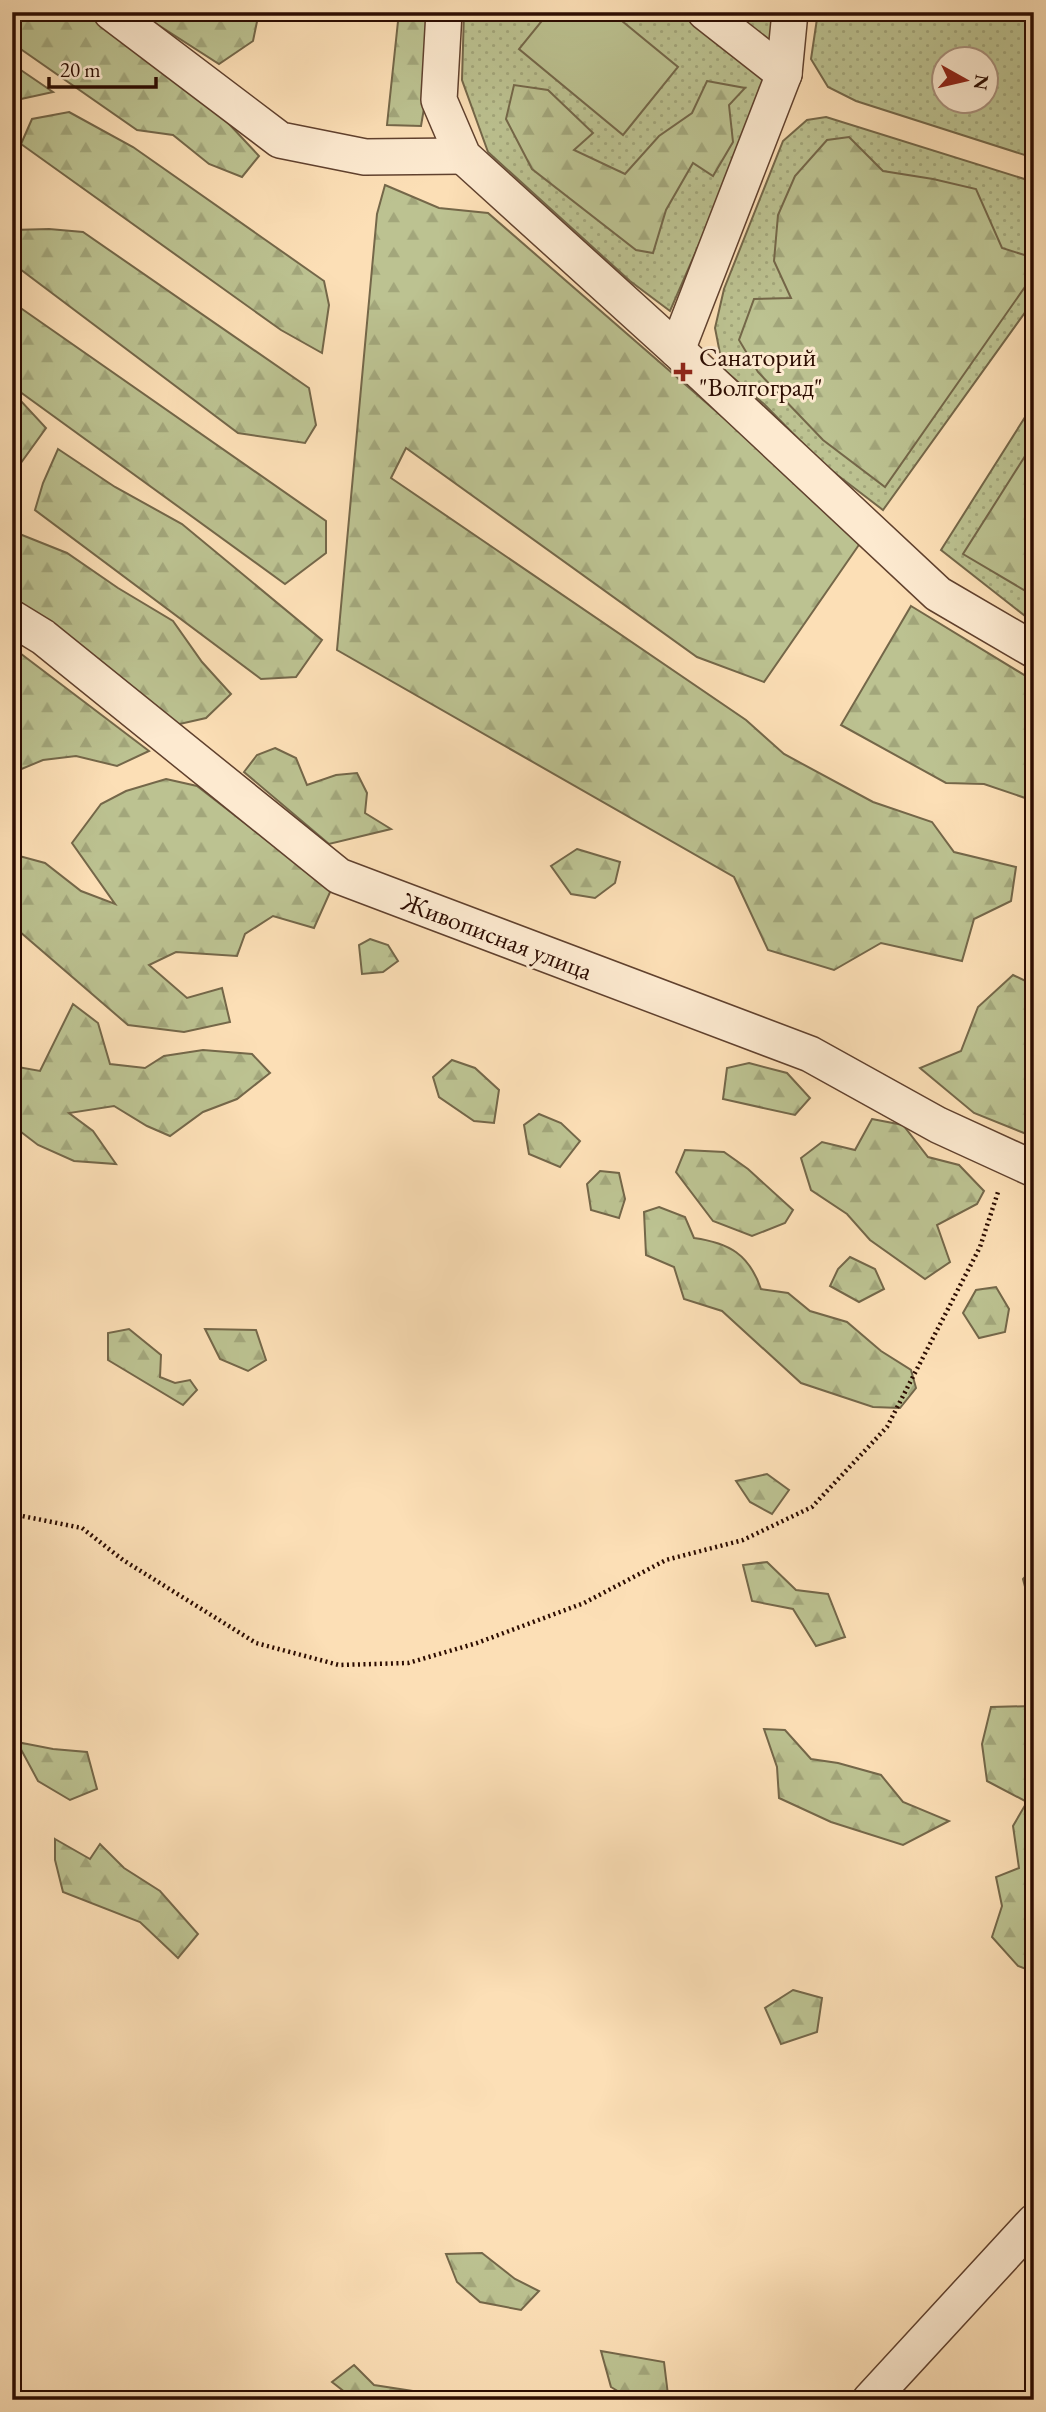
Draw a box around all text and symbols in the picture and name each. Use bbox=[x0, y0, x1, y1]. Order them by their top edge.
scale bar bbox=[49, 46, 156, 90]
north arrow bbox=[930, 46, 1000, 116]
text: 20 m bbox=[60, 56, 101, 83]
text: N bbox=[968, 73, 995, 92]
place label: Санаторий "Волгоград" bbox=[699, 340, 823, 404]
marker: Санаторий "Волгоград" bbox=[673, 362, 693, 382]
street label: Живописная улица bbox=[396, 884, 598, 988]

